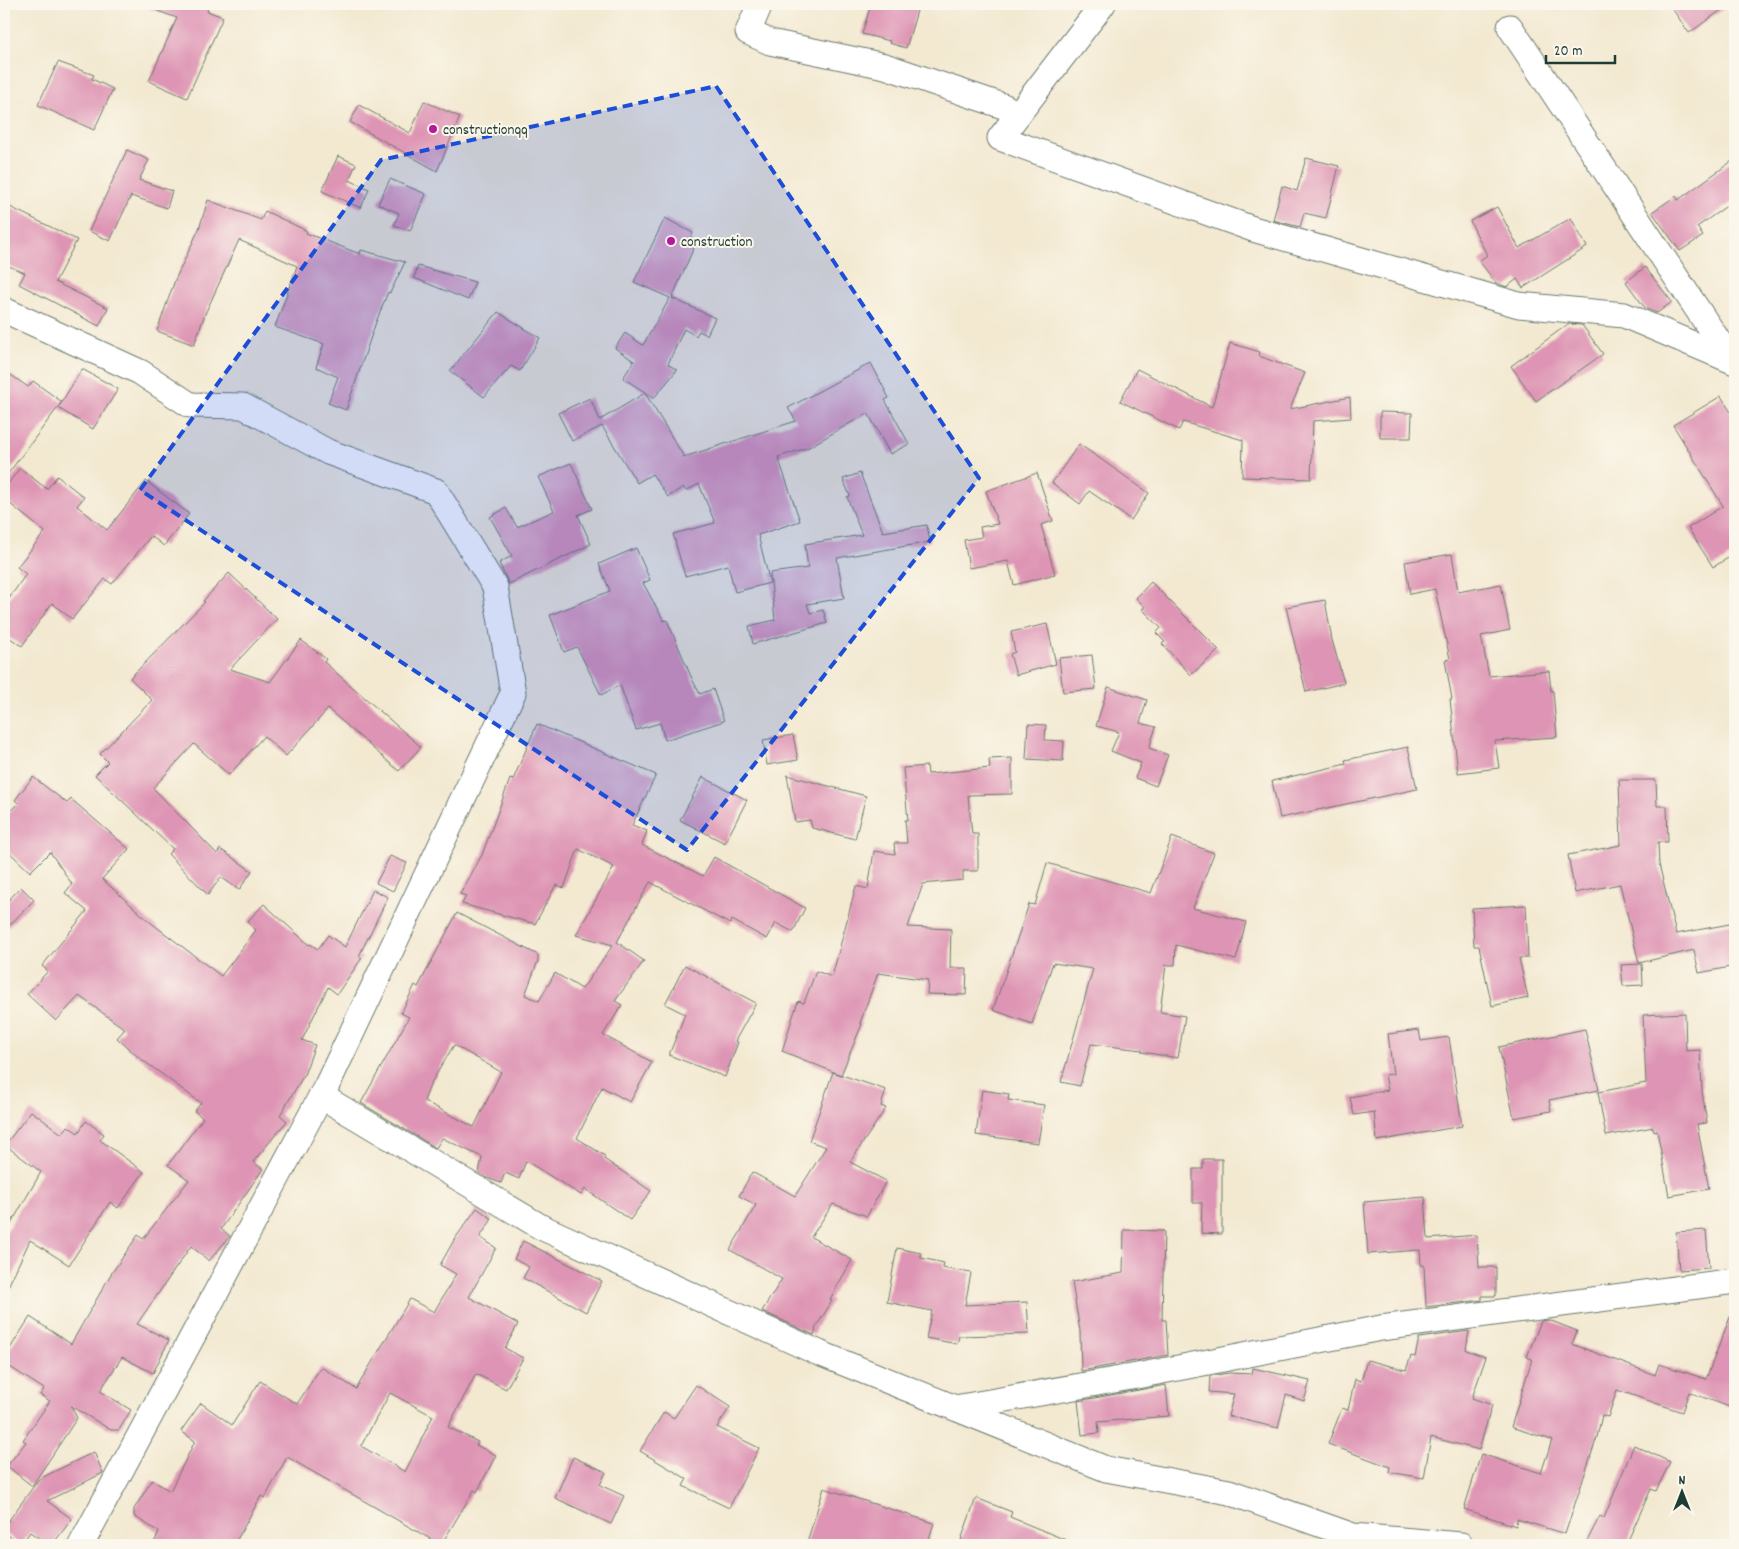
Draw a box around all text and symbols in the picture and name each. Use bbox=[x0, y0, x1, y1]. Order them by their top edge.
scale bar bbox=[1546, 32, 1615, 64]
text: 20 m bbox=[1554, 41, 1582, 63]
place label: constructionqq bbox=[443, 120, 528, 142]
marker: constructionqq bbox=[427, 123, 439, 135]
place label: construction bbox=[681, 232, 753, 254]
marker: construction bbox=[665, 235, 677, 247]
north arrow bbox=[1656, 1466, 1706, 1516]
text: N bbox=[1679, 1471, 1686, 1491]

